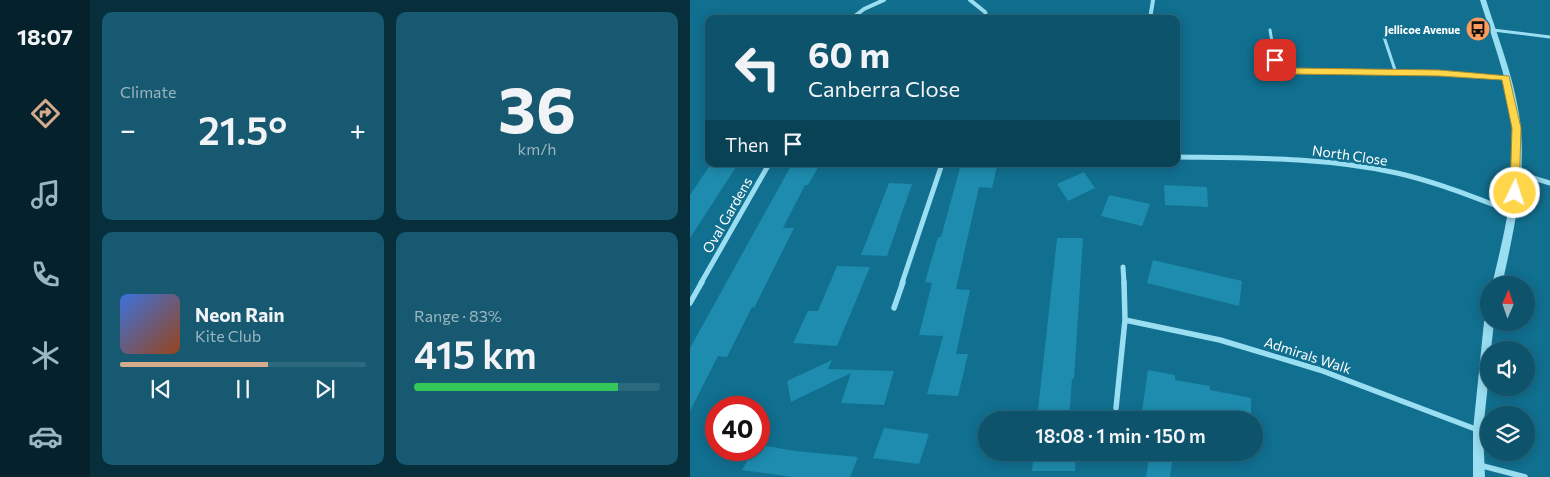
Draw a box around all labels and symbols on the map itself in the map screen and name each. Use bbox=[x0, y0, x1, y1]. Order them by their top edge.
bus stop icon: Jellicoe Avenue bbox=[1465, 16, 1491, 42]
place label: Jellicoe Avenue bbox=[1385, 23, 1460, 37]
pin bbox=[1254, 39, 1296, 81]
street label: North Close bbox=[1311, 141, 1389, 169]
position arrow bbox=[1488, 166, 1540, 218]
street label: Oval Gardens bbox=[698, 174, 756, 256]
north arrow bbox=[1480, 276, 1535, 331]
street label: Admirals Walk bbox=[1262, 333, 1354, 377]
speed limit sign: 40 bbox=[705, 396, 770, 461]

